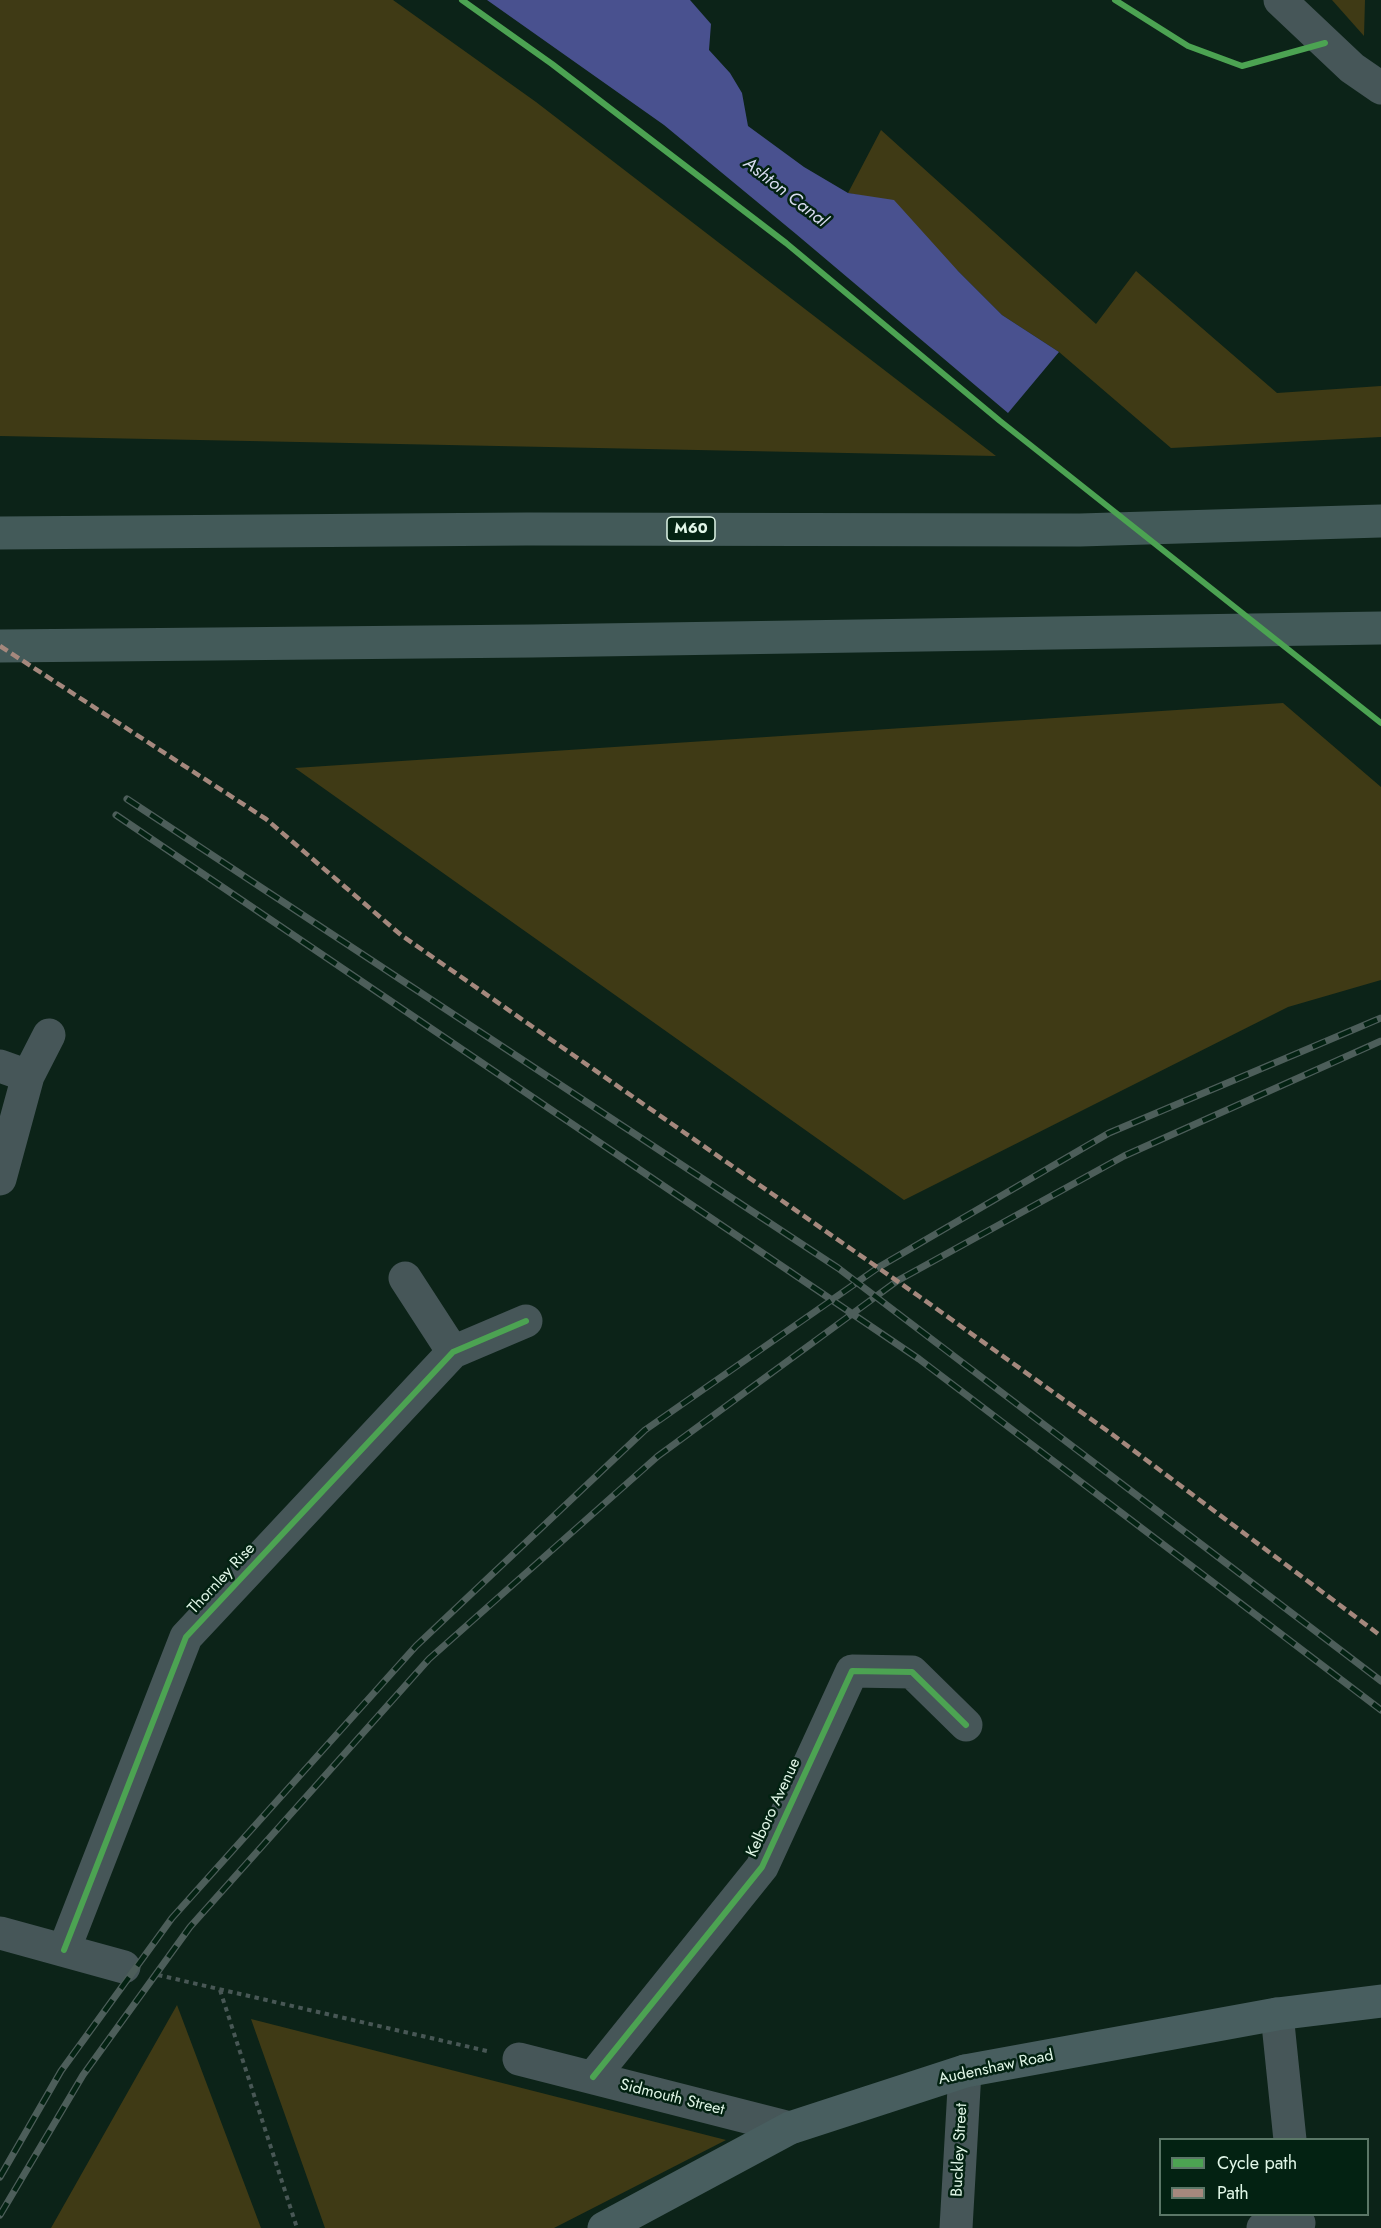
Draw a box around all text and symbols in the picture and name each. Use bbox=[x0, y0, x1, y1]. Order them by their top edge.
water label: Ashton Canal bbox=[739, 153, 831, 233]
road number: M60 bbox=[667, 517, 715, 541]
street label: Thornley Rise bbox=[184, 1540, 260, 1618]
street label: Kelboro Avenue bbox=[743, 1755, 805, 1861]
street label: Audenshaw Road bbox=[937, 2046, 1055, 2090]
street label: Sidmouth Street bbox=[618, 2076, 726, 2120]
street label: Buckley Street bbox=[948, 2103, 972, 2197]
legend bbox=[1159, 2138, 1369, 2216]
text: Cycle path bbox=[1217, 2150, 1297, 2176]
text: Path bbox=[1217, 2180, 1249, 2206]

